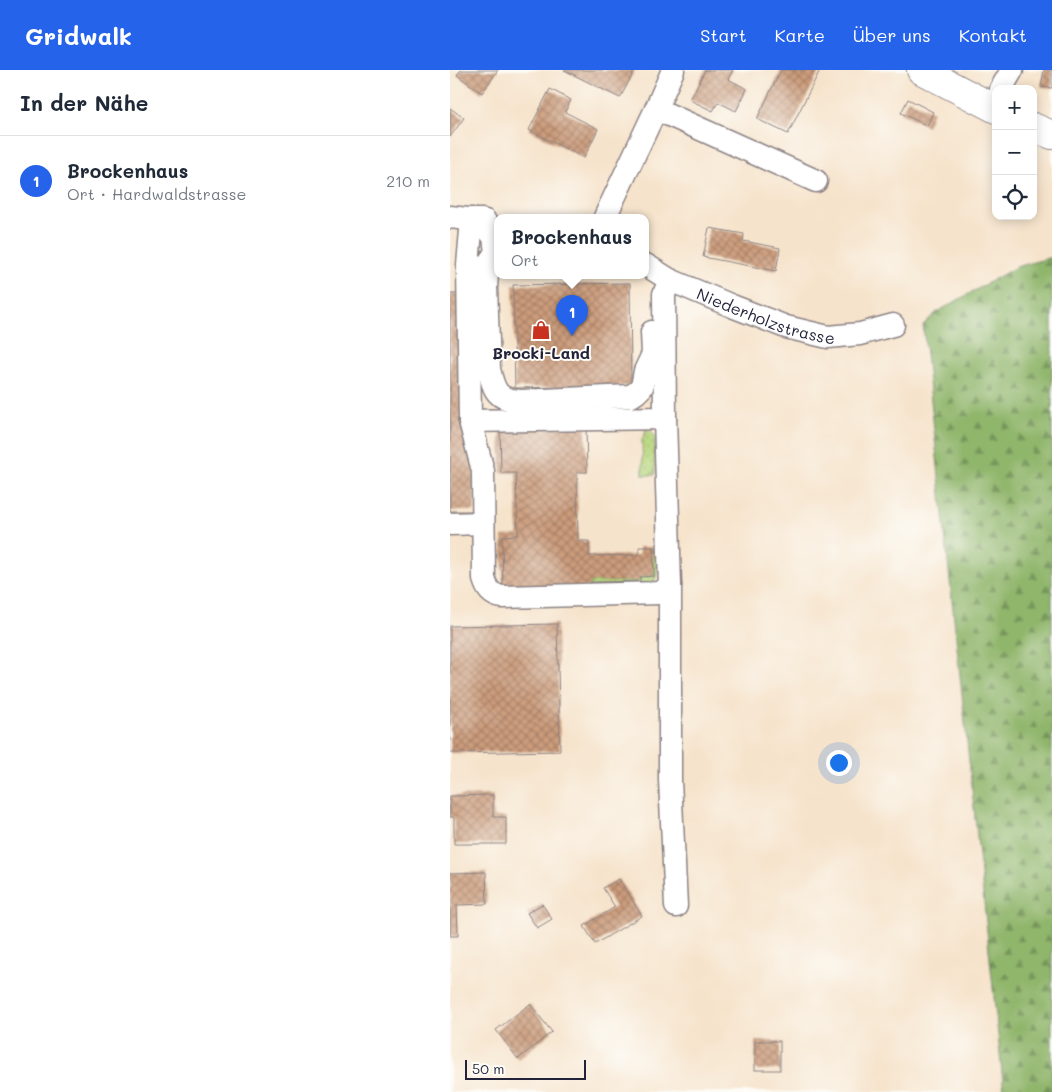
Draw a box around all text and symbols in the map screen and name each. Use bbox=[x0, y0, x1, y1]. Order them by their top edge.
text: Gridwalk bbox=[25, 20, 132, 51]
text: Start bbox=[700, 23, 747, 47]
text: Karte bbox=[775, 23, 825, 47]
text: Über uns bbox=[853, 23, 931, 47]
text: Kontakt bbox=[959, 23, 1027, 47]
map controls bbox=[992, 85, 1037, 220]
button: + bbox=[992, 85, 1037, 130]
text: In der Nähe bbox=[20, 89, 148, 116]
button: − bbox=[992, 130, 1037, 175]
text: Brockenhaus bbox=[67, 158, 188, 183]
text: 1 bbox=[32, 170, 40, 191]
text: 210 m bbox=[386, 170, 430, 191]
button: locate bbox=[992, 175, 1037, 220]
text: Ort · Hardwaldstrasse bbox=[67, 183, 246, 204]
popup bbox=[494, 214, 649, 279]
text: Brockenhaus bbox=[511, 224, 632, 249]
text: Ort bbox=[511, 249, 539, 270]
street label: Niederholzstrasse bbox=[694, 282, 836, 348]
pin: 1 bbox=[556, 295, 588, 336]
shop icon: Brocki-Land bbox=[530, 319, 552, 341]
place label: Brocki-Land bbox=[492, 342, 590, 363]
your location bbox=[826, 750, 852, 776]
scale bar bbox=[465, 1057, 586, 1080]
text: 50 m bbox=[472, 1059, 504, 1078]

